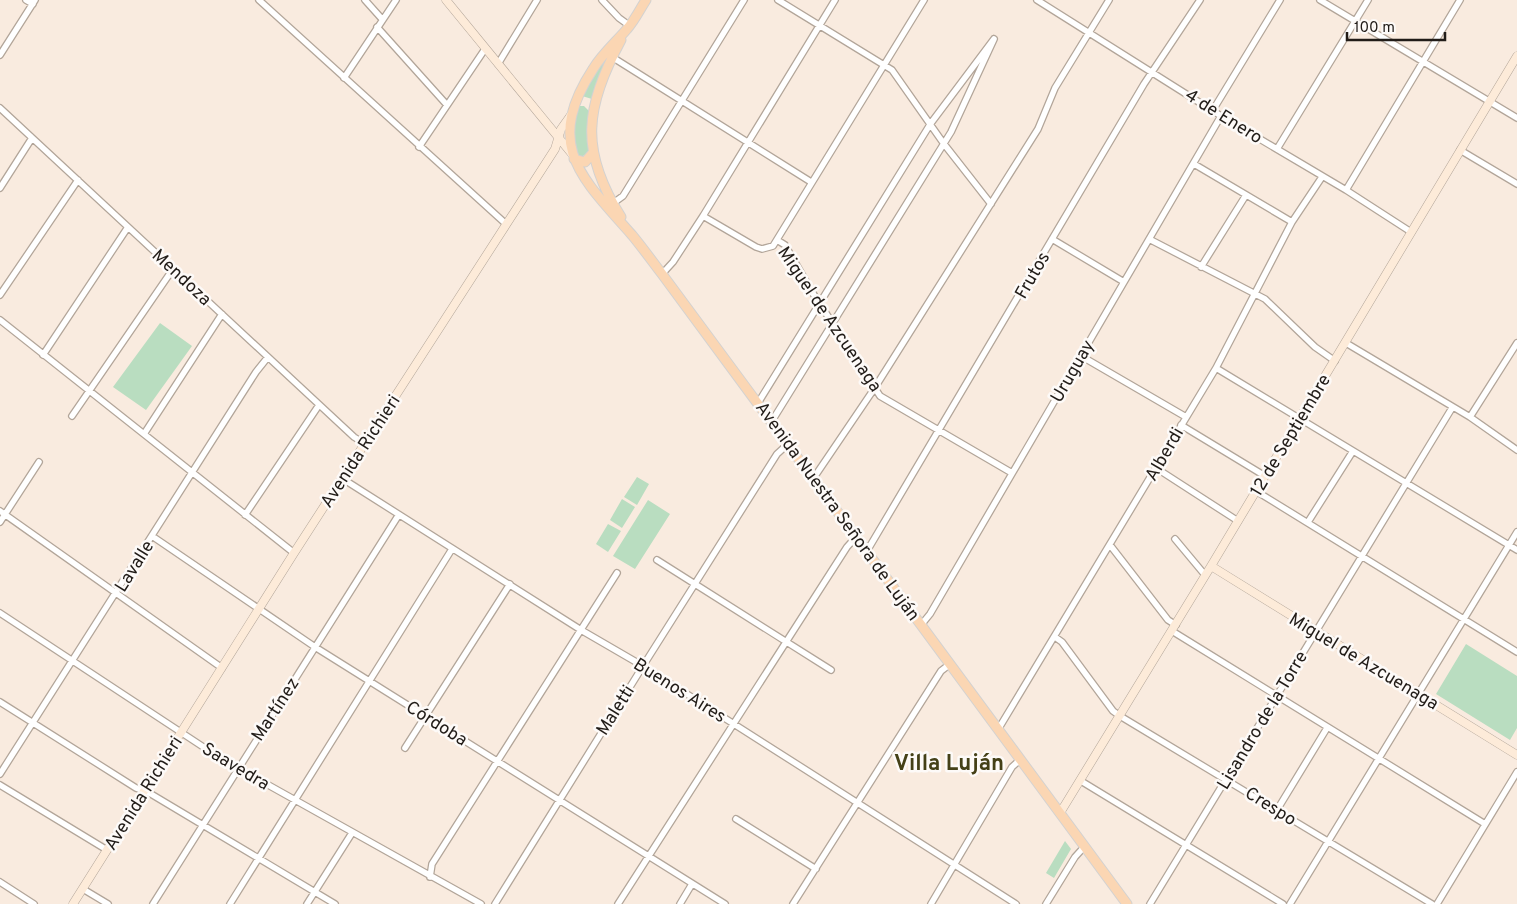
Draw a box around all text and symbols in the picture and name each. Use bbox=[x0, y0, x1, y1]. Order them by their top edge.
scale bar bbox=[1347, 10, 1444, 42]
text: 100 m bbox=[1354, 19, 1395, 38]
street label: 4 de Enero bbox=[1180, 84, 1266, 150]
street label: Miguel de Azcuenaga bbox=[771, 243, 886, 397]
street label: Mendoza bbox=[146, 245, 216, 312]
street label: Frutos bbox=[1011, 248, 1056, 303]
street label: Uruguay bbox=[1046, 336, 1100, 407]
street label: 12 de Septiembre bbox=[1246, 370, 1337, 501]
street label: Avenida Richieri bbox=[316, 391, 406, 513]
street label: Avenida Nuestra Señora de Luján bbox=[749, 398, 924, 626]
street label: Alberdi bbox=[1141, 424, 1190, 486]
street label: Lavalle bbox=[110, 537, 160, 597]
street label: Miguel de Azcuenaga bbox=[1284, 608, 1442, 716]
street label: Lisandro de la Torre bbox=[1213, 647, 1314, 794]
street label: Buenos Aires bbox=[628, 654, 730, 729]
street label: Martínez bbox=[247, 674, 305, 746]
street label: Maletti bbox=[592, 681, 641, 740]
street label: Córdoba bbox=[401, 696, 471, 752]
street label: Avenida Richieri bbox=[100, 732, 189, 855]
street label: Saavedra bbox=[197, 738, 273, 796]
district label: Villa Luján bbox=[894, 751, 1004, 778]
street label: Crespo bbox=[1240, 783, 1300, 832]

